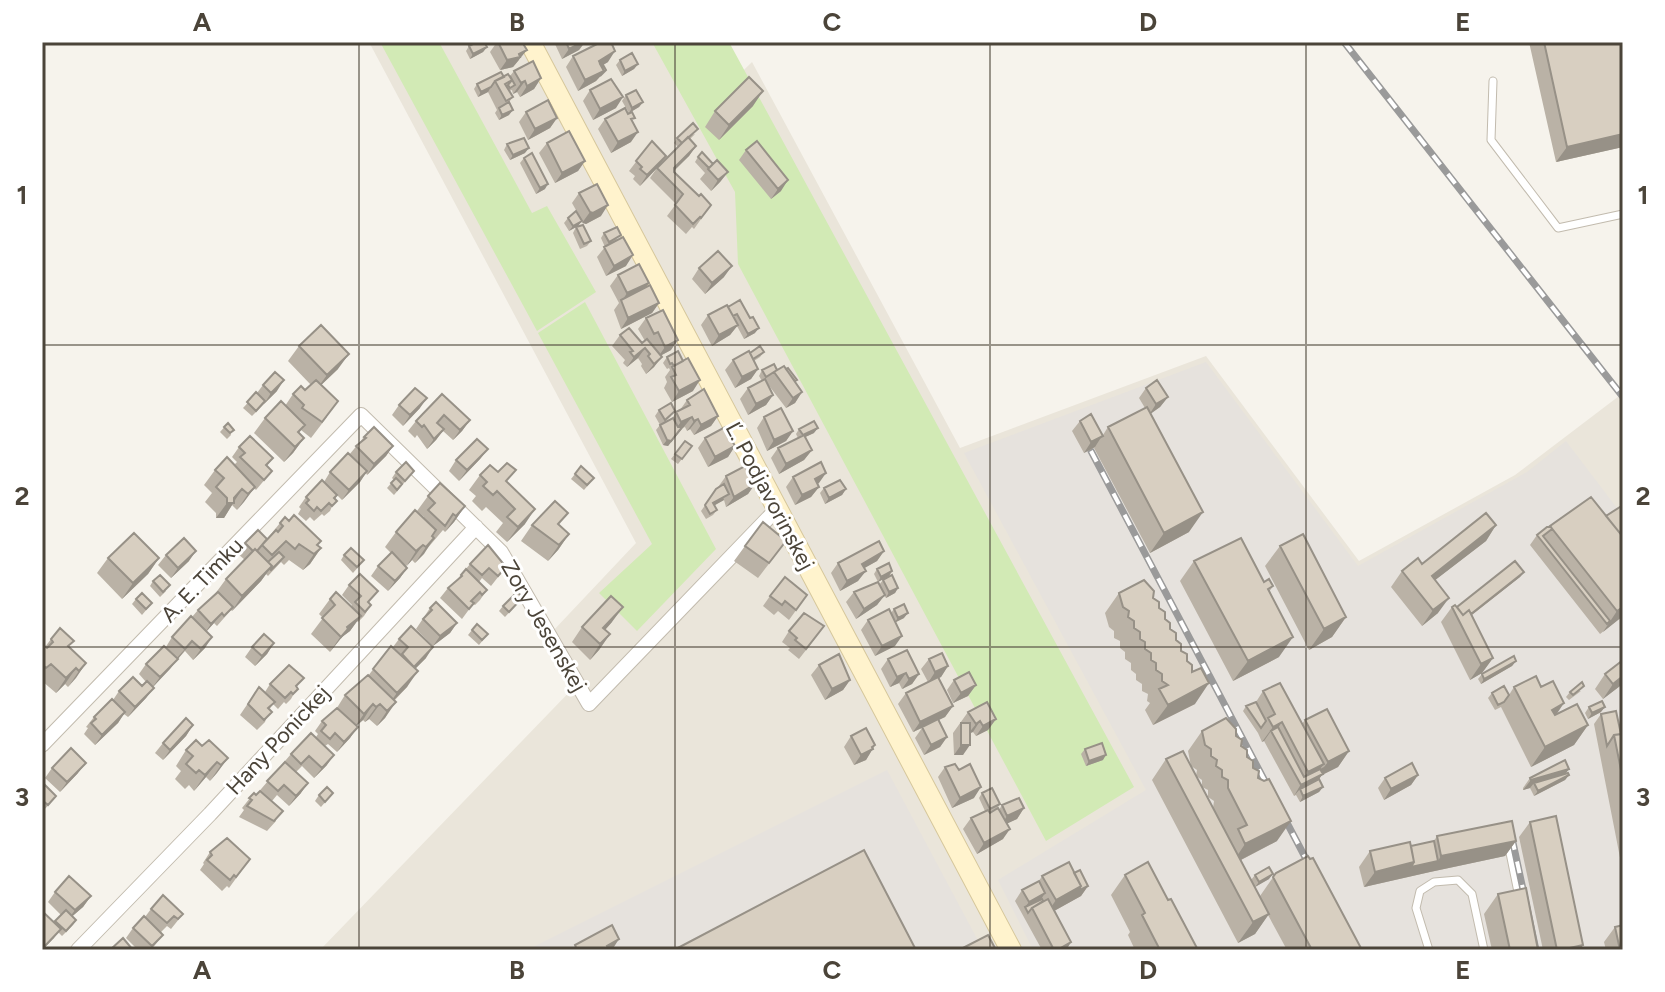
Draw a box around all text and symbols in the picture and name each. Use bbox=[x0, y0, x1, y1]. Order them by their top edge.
text: A bbox=[193, 6, 212, 38]
text: B bbox=[509, 6, 525, 38]
text: C bbox=[823, 6, 842, 38]
text: D bbox=[1139, 6, 1157, 38]
text: E bbox=[1455, 6, 1471, 38]
text: 1 bbox=[17, 179, 27, 211]
text: 1 bbox=[1638, 179, 1648, 211]
street label: Ľ. Podjavorinskej bbox=[720, 417, 820, 575]
text: 2 bbox=[14, 480, 30, 512]
text: 2 bbox=[1635, 480, 1651, 512]
street label: A. E. Timku bbox=[155, 532, 249, 628]
street label: Zory Jesenskej bbox=[495, 555, 593, 697]
street label: Hany Ponickej bbox=[220, 680, 336, 800]
text: 3 bbox=[15, 781, 29, 813]
text: 3 bbox=[1636, 781, 1650, 813]
text: A bbox=[193, 954, 212, 986]
text: B bbox=[509, 954, 525, 986]
text: C bbox=[823, 954, 842, 986]
text: D bbox=[1139, 954, 1157, 986]
text: E bbox=[1455, 954, 1471, 986]

